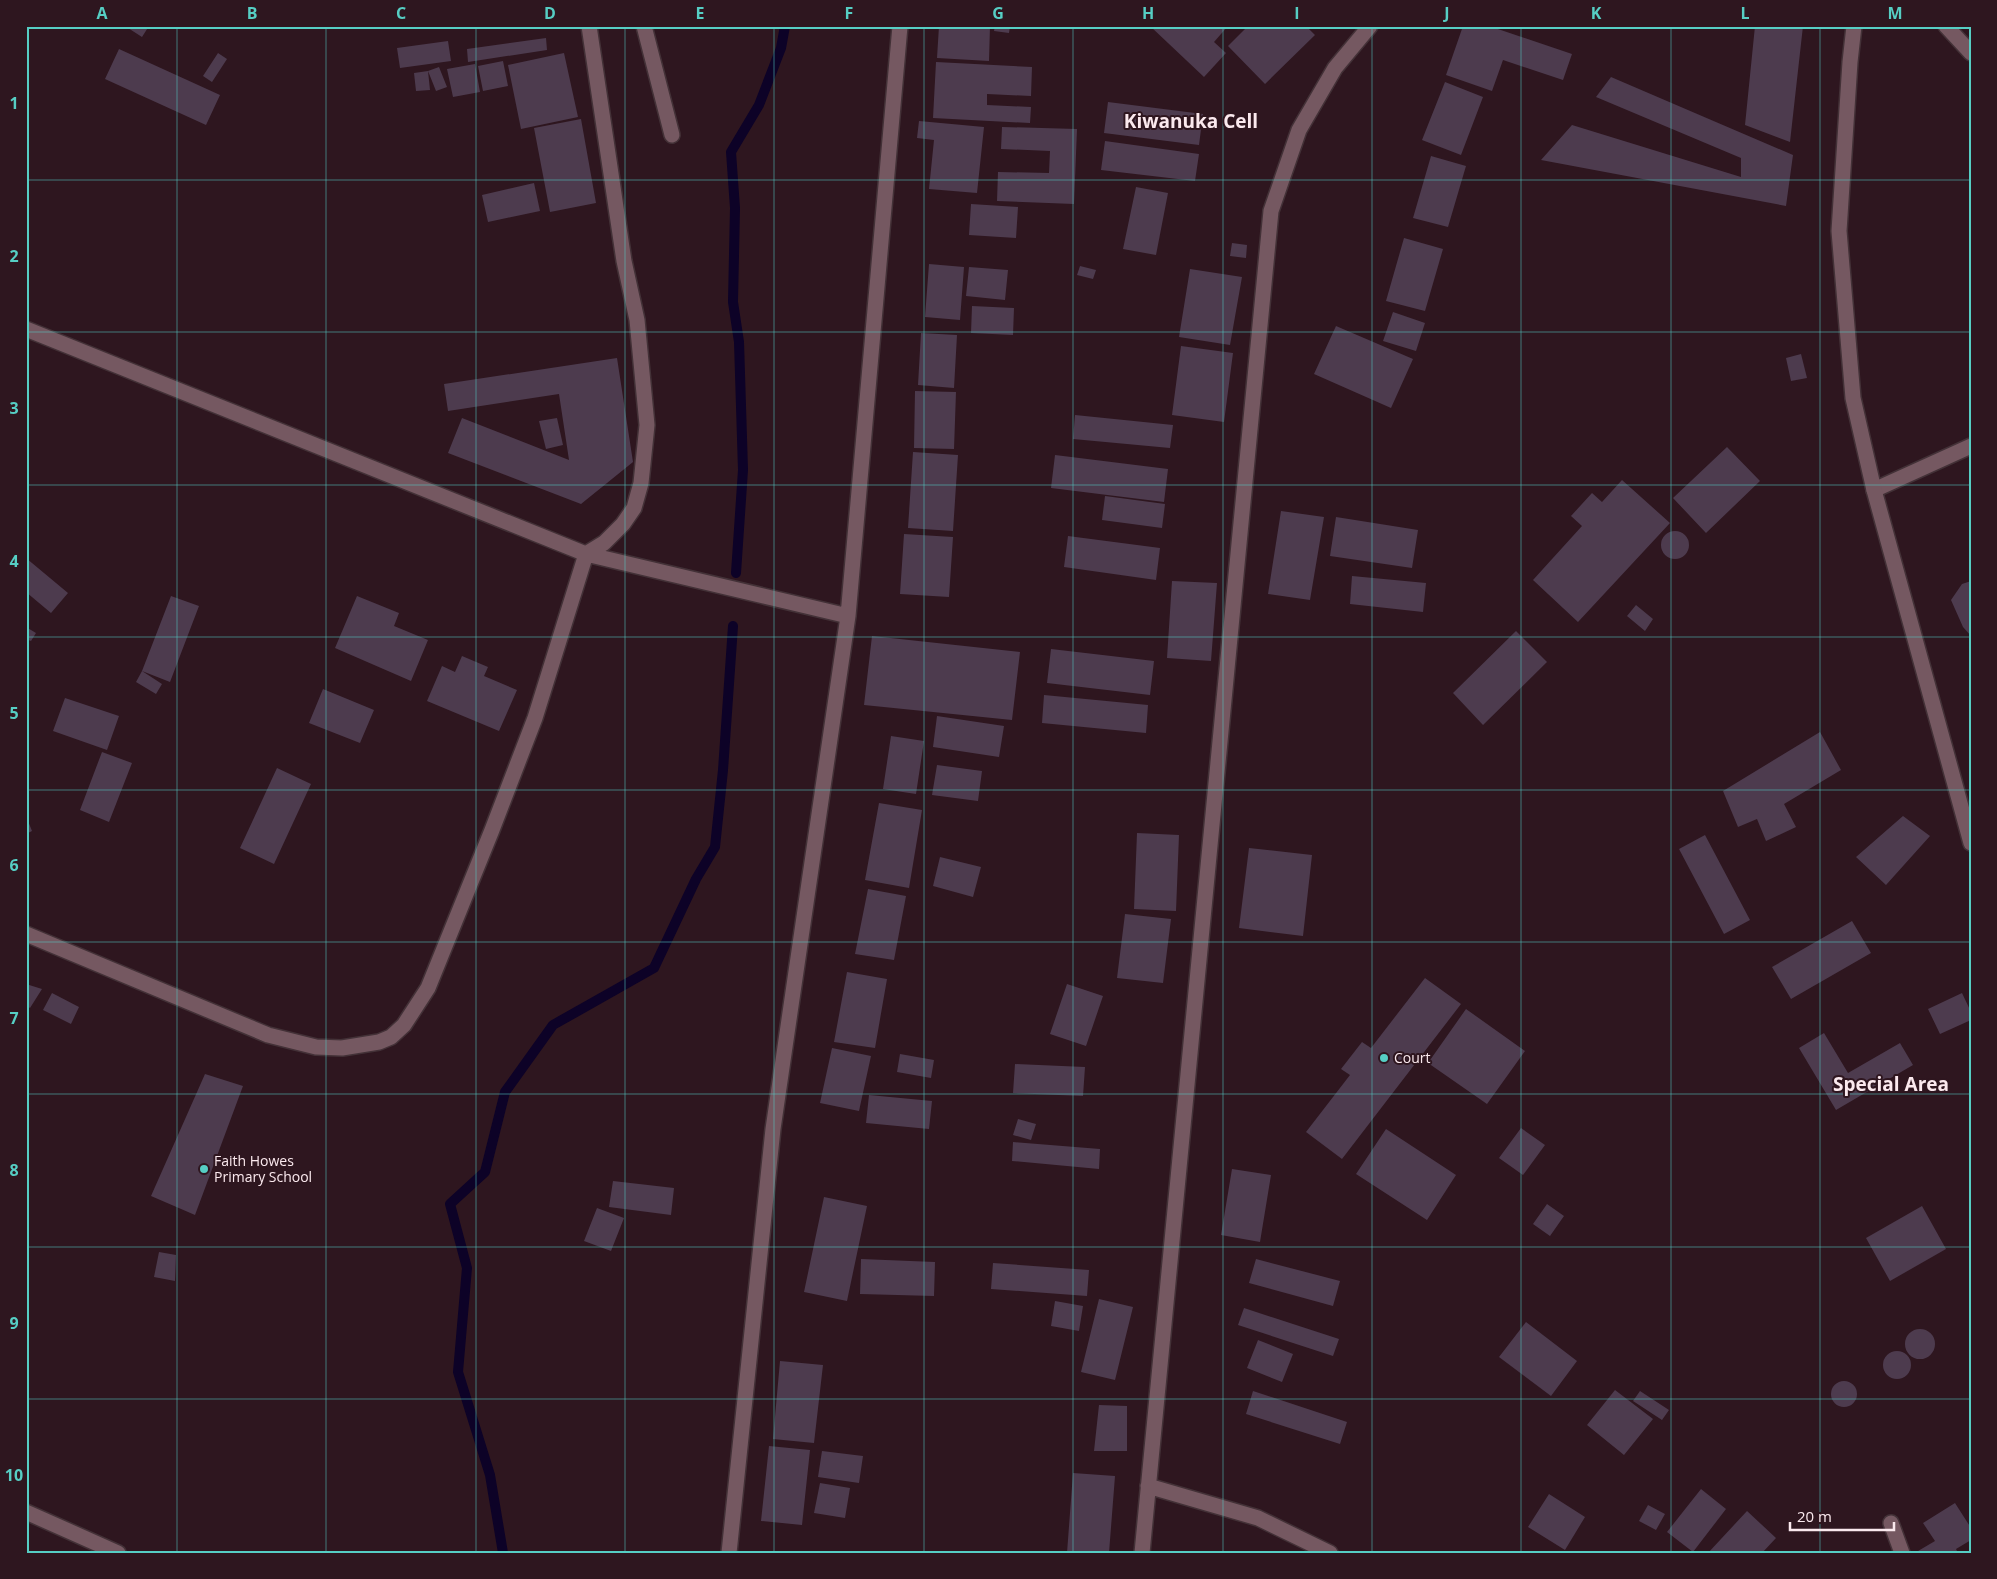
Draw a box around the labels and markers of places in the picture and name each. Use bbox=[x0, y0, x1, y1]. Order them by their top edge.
place label: Court bbox=[1394, 1048, 1431, 1067]
marker: Court bbox=[1378, 1052, 1390, 1064]
place label: Faith Howes Primary School bbox=[214, 1151, 312, 1186]
marker: Faith Howes Primary School bbox=[198, 1163, 210, 1175]

